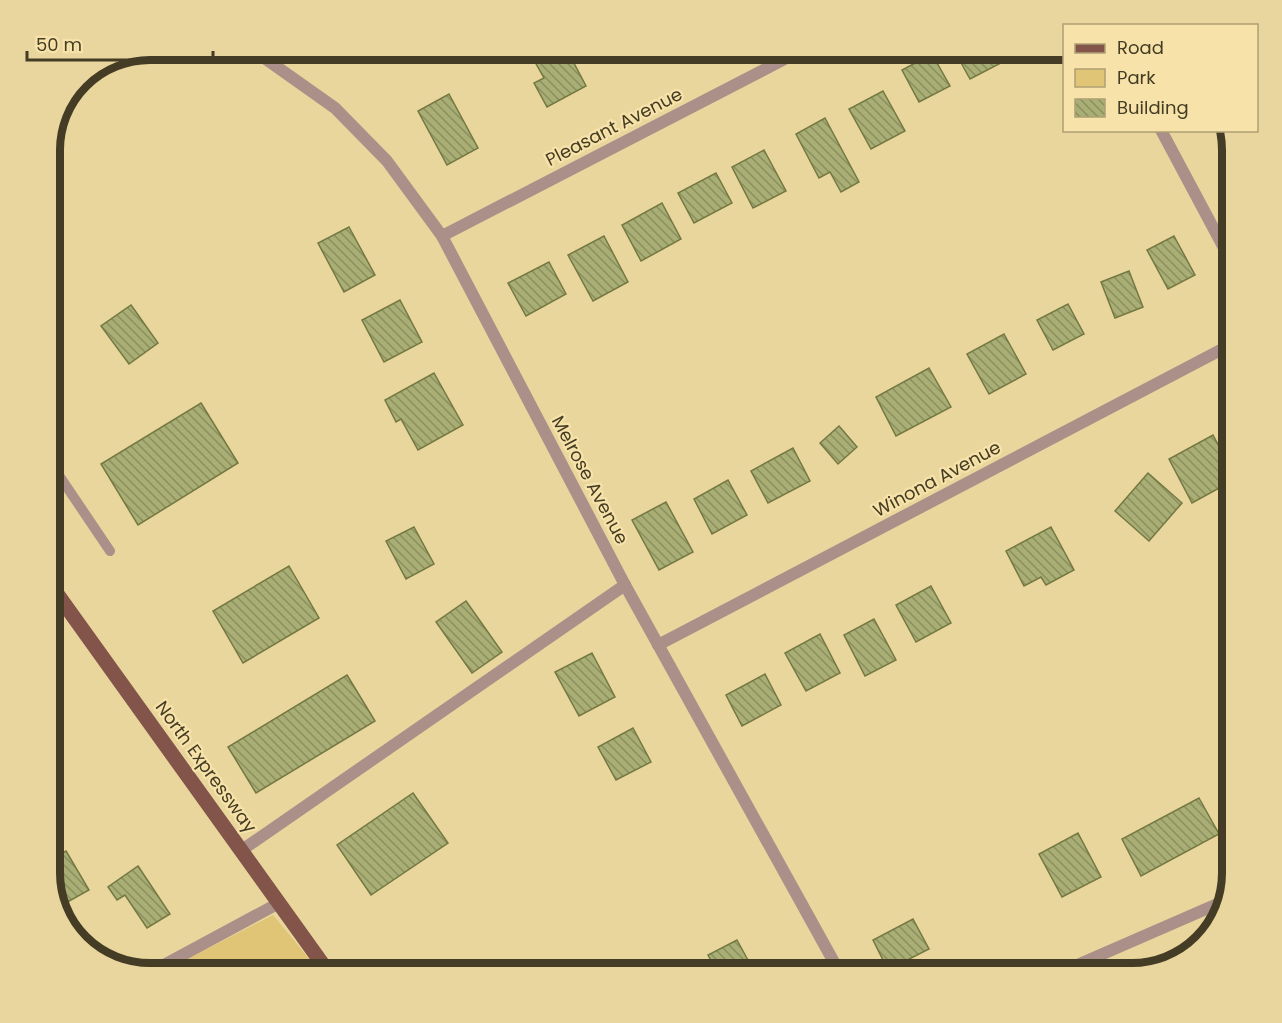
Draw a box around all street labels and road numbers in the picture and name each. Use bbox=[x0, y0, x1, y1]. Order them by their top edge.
street label: Pleasant Avenue bbox=[541, 81, 686, 172]
street label: Melrose Avenue bbox=[546, 411, 635, 548]
street label: Winona Avenue bbox=[869, 434, 1005, 523]
street label: North Expressway bbox=[150, 696, 263, 838]

